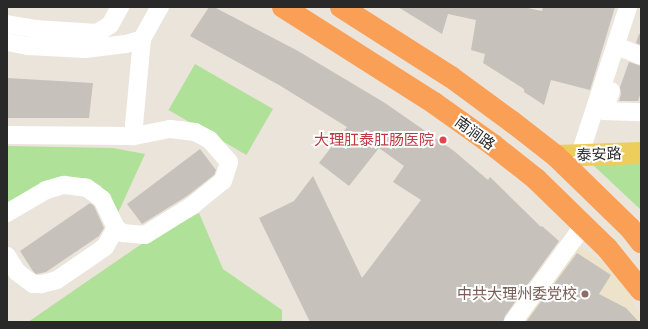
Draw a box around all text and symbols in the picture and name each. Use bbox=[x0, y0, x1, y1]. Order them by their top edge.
street label: 南涧路 bbox=[452, 112, 498, 154]
place label: 大理肛泰肛肠医院 bbox=[314, 131, 434, 149]
marker: 大理肛泰肛肠医院 bbox=[437, 134, 449, 146]
street label: 泰安路 bbox=[576, 144, 622, 164]
place label: 中共大理州委党校 bbox=[457, 285, 577, 303]
marker: 中共大理州委党校 bbox=[580, 289, 590, 299]

